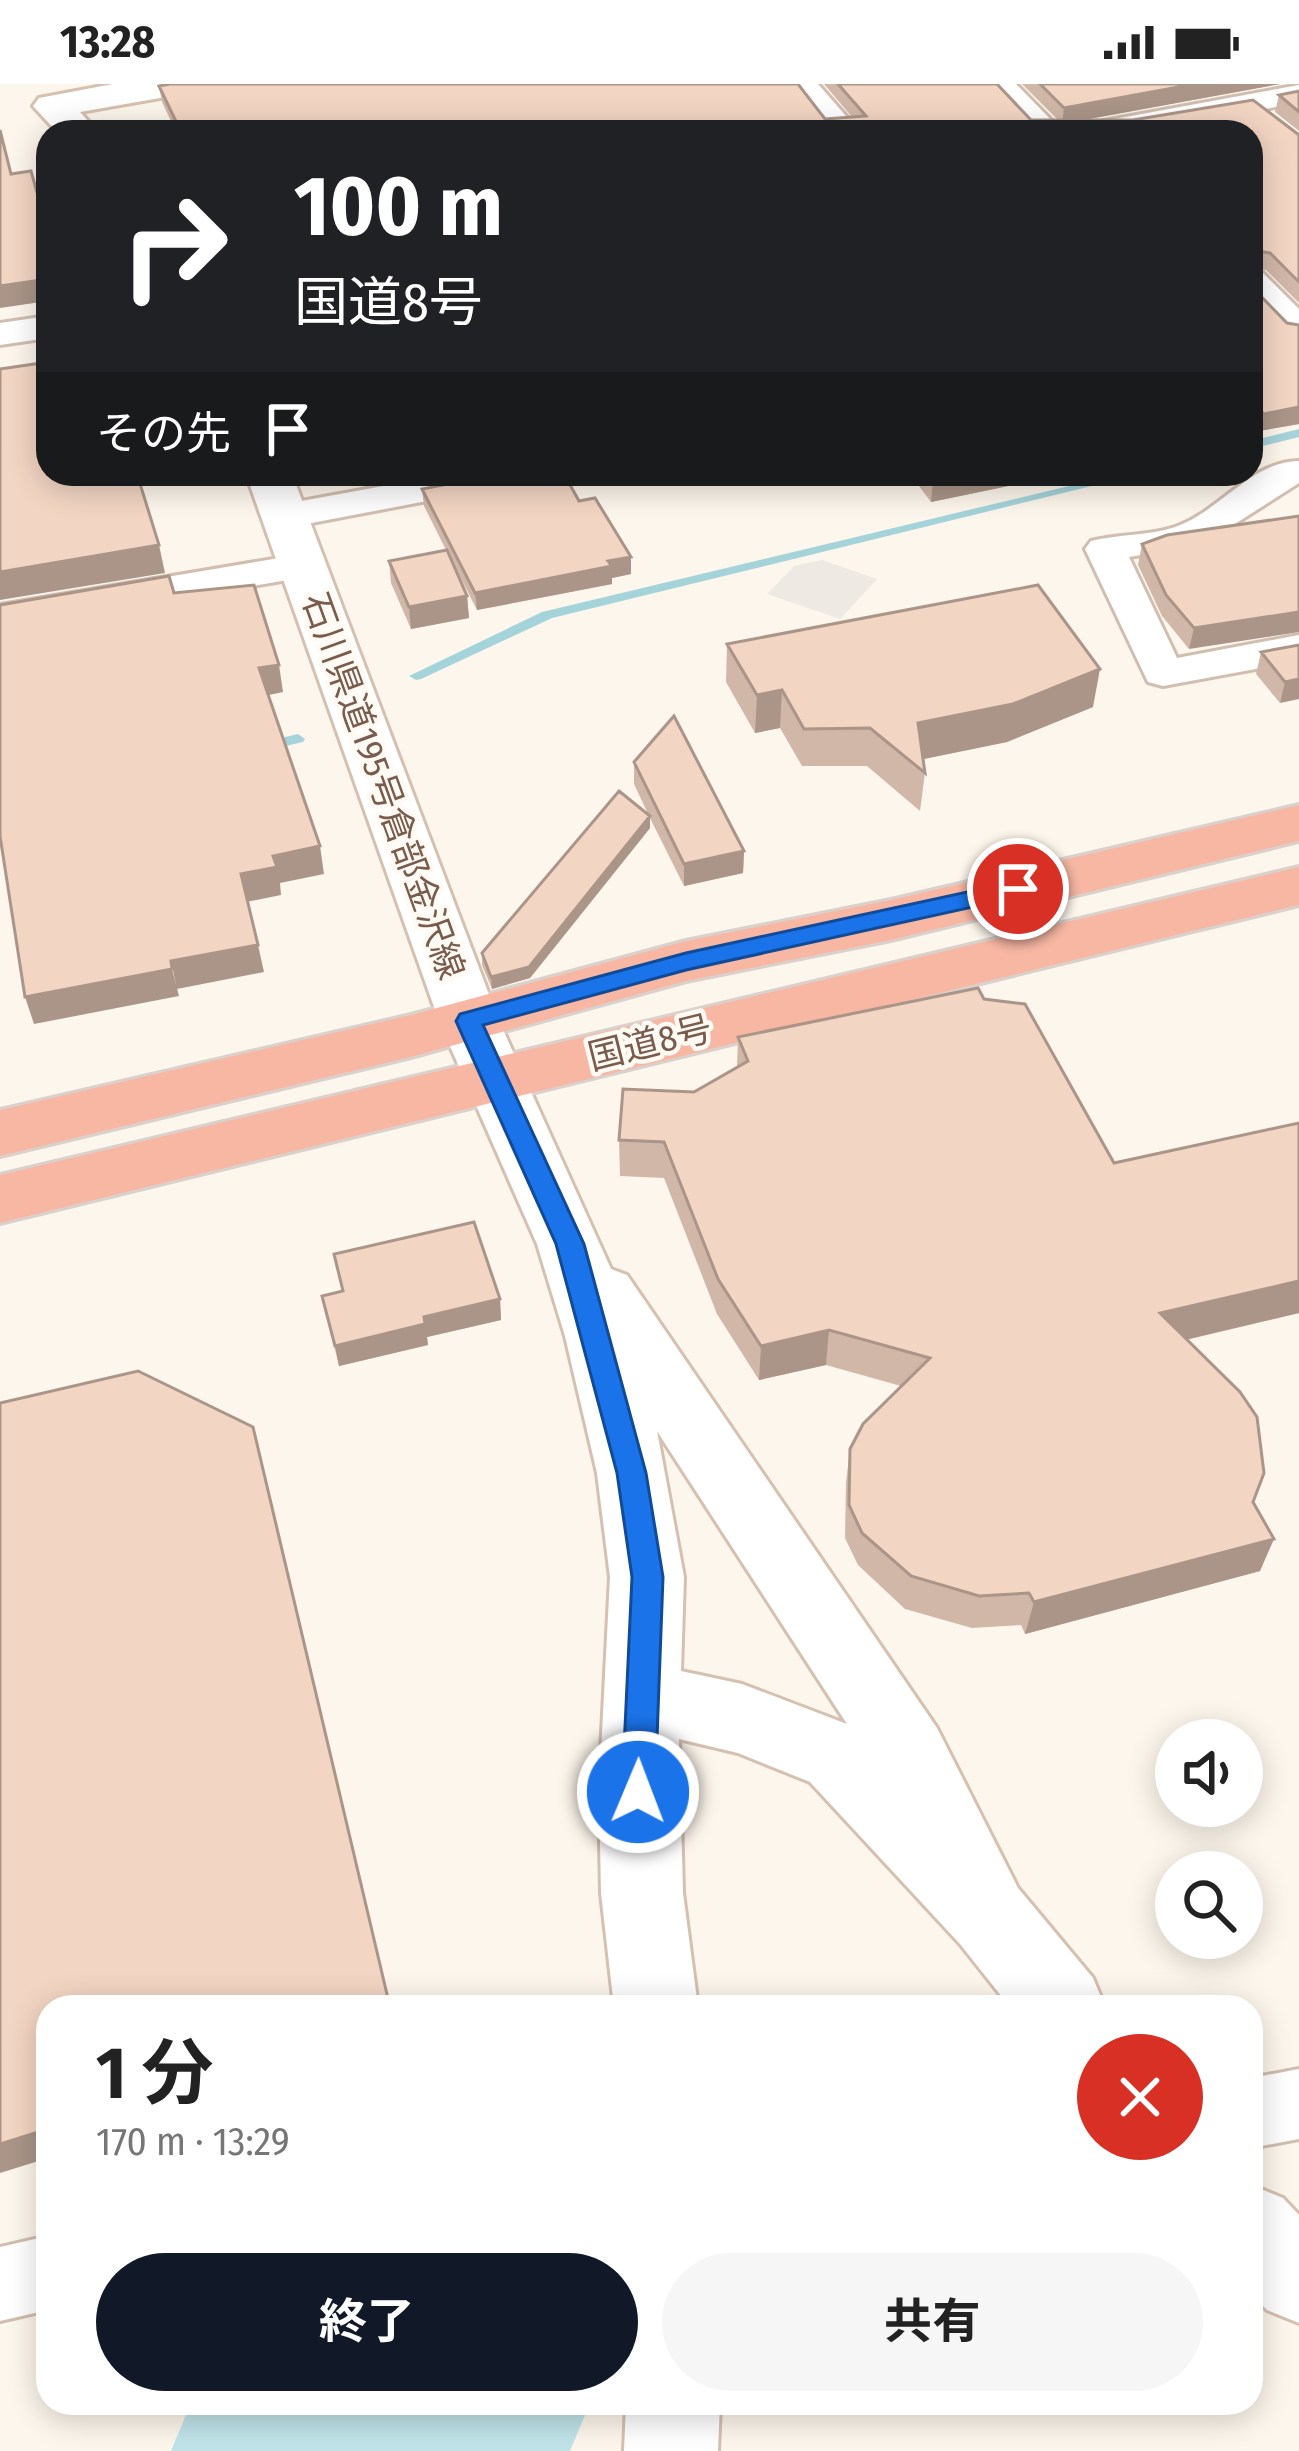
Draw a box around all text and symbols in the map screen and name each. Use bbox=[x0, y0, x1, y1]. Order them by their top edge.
text: 13:28 bbox=[60, 15, 155, 69]
text: 100 m bbox=[294, 156, 503, 257]
icon: right bbox=[96, 168, 252, 324]
text: 国道8号 bbox=[294, 271, 483, 335]
icon: arrive bbox=[255, 396, 321, 462]
text: その先 bbox=[96, 407, 231, 461]
street label: 石川県道195号倉部金沢線 bbox=[293, 587, 473, 985]
pin bbox=[967, 838, 1069, 940]
icon: arrive bbox=[985, 856, 1051, 922]
street label: 国道8号 bbox=[584, 1006, 716, 1080]
map controls bbox=[1155, 1719, 1263, 1959]
button: sound bbox=[1155, 1719, 1263, 1827]
position arrow bbox=[575, 1729, 701, 1855]
button: search bbox=[1155, 1851, 1263, 1959]
text: 1 分 bbox=[96, 2031, 213, 2117]
button: close bbox=[1077, 2034, 1203, 2160]
text: 170 m · 13:29 bbox=[96, 2119, 290, 2165]
button: 終了 bbox=[96, 2253, 638, 2391]
button: 共有 bbox=[662, 2253, 1203, 2391]

